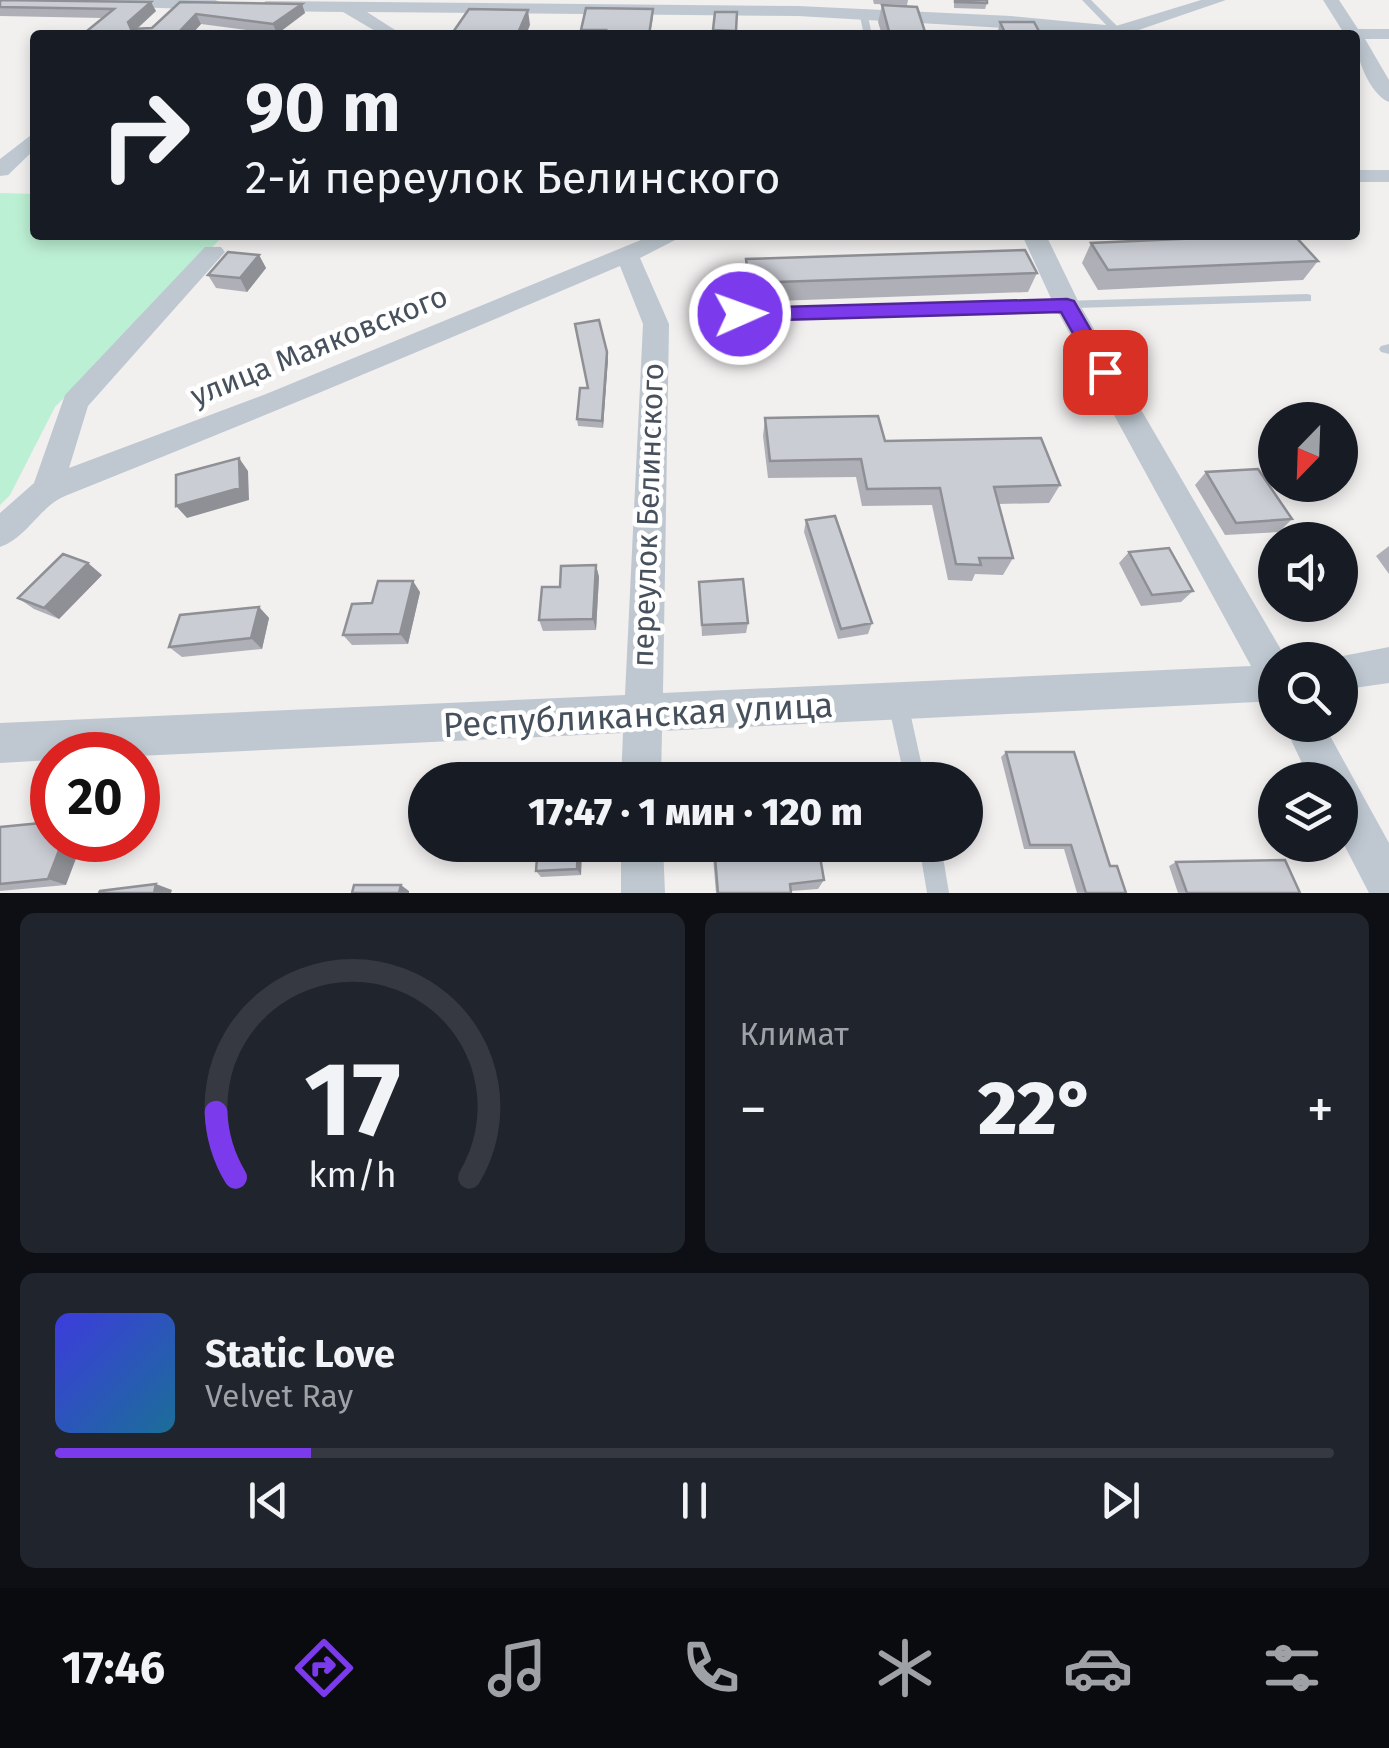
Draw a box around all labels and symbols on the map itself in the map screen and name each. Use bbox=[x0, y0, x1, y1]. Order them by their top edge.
position arrow bbox=[688, 262, 792, 366]
street label: улица Маяковского bbox=[185, 278, 453, 414]
pin bbox=[1063, 330, 1148, 415]
street label: переулок Белинского bbox=[625, 362, 671, 668]
north arrow bbox=[1258, 402, 1358, 502]
street label: Республиканская улица bbox=[442, 684, 834, 746]
speed limit sign: 20 bbox=[30, 732, 160, 862]

